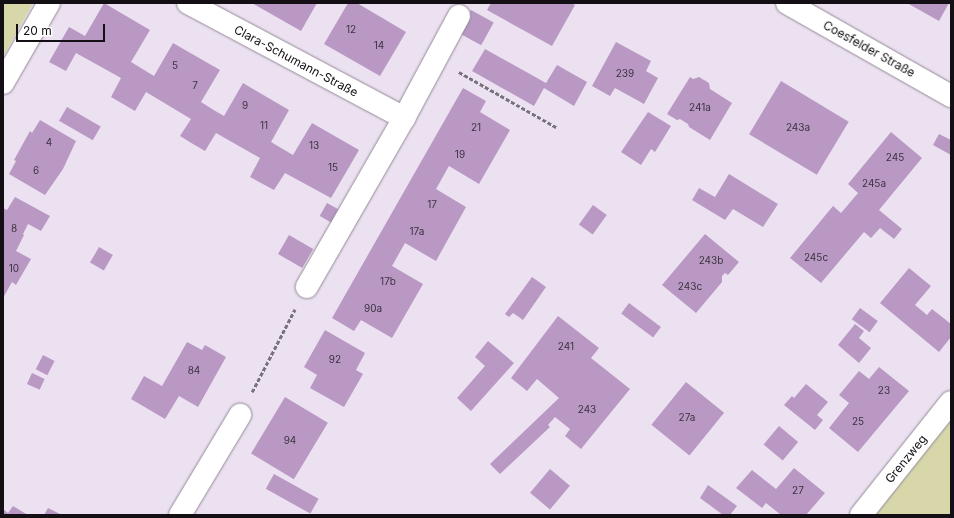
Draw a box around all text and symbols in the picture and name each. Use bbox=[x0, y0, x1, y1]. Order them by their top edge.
scale bar bbox=[18, 16, 107, 42]
street label: Coesfelder Straße bbox=[821, 18, 917, 80]
street label: Clara-Schumann-Straße bbox=[232, 22, 360, 100]
text: 20 m bbox=[23, 23, 52, 38]
house number: 12 bbox=[346, 24, 356, 36]
house number: 14 bbox=[374, 40, 384, 52]
house number: 5 bbox=[172, 60, 178, 72]
house number: 239 bbox=[616, 68, 634, 80]
house number: 7 bbox=[192, 80, 198, 92]
house number: 9 bbox=[242, 100, 248, 112]
house number: 241a bbox=[689, 102, 711, 114]
house number: 11 bbox=[260, 120, 268, 132]
house number: 21 bbox=[471, 122, 481, 134]
house number: 243a bbox=[786, 122, 810, 134]
house number: 4 bbox=[46, 137, 52, 149]
house number: 13 bbox=[309, 140, 319, 152]
house number: 19 bbox=[455, 149, 465, 161]
house number: 245 bbox=[886, 152, 904, 164]
house number: 15 bbox=[328, 162, 338, 174]
house number: 6 bbox=[33, 165, 39, 177]
house number: 245a bbox=[862, 178, 886, 190]
house number: 17 bbox=[427, 199, 437, 211]
house number: 8 bbox=[11, 223, 17, 235]
house number: 17a bbox=[410, 226, 424, 238]
house number: 245c bbox=[804, 252, 828, 264]
house number: 243b bbox=[699, 255, 723, 267]
house number: 10 bbox=[9, 263, 19, 275]
house number: 17b bbox=[380, 276, 396, 288]
house number: 243c bbox=[678, 281, 702, 293]
house number: 90a bbox=[364, 303, 382, 315]
house number: 241 bbox=[558, 341, 574, 353]
house number: 92 bbox=[329, 354, 341, 366]
house number: 84 bbox=[188, 365, 200, 377]
house number: 23 bbox=[878, 385, 890, 397]
house number: 243 bbox=[578, 404, 596, 416]
house number: 27a bbox=[679, 412, 695, 424]
house number: 25 bbox=[852, 416, 864, 428]
street label: Grenzweg bbox=[882, 432, 930, 486]
house number: 94 bbox=[284, 435, 296, 447]
house number: 27 bbox=[792, 485, 804, 497]

